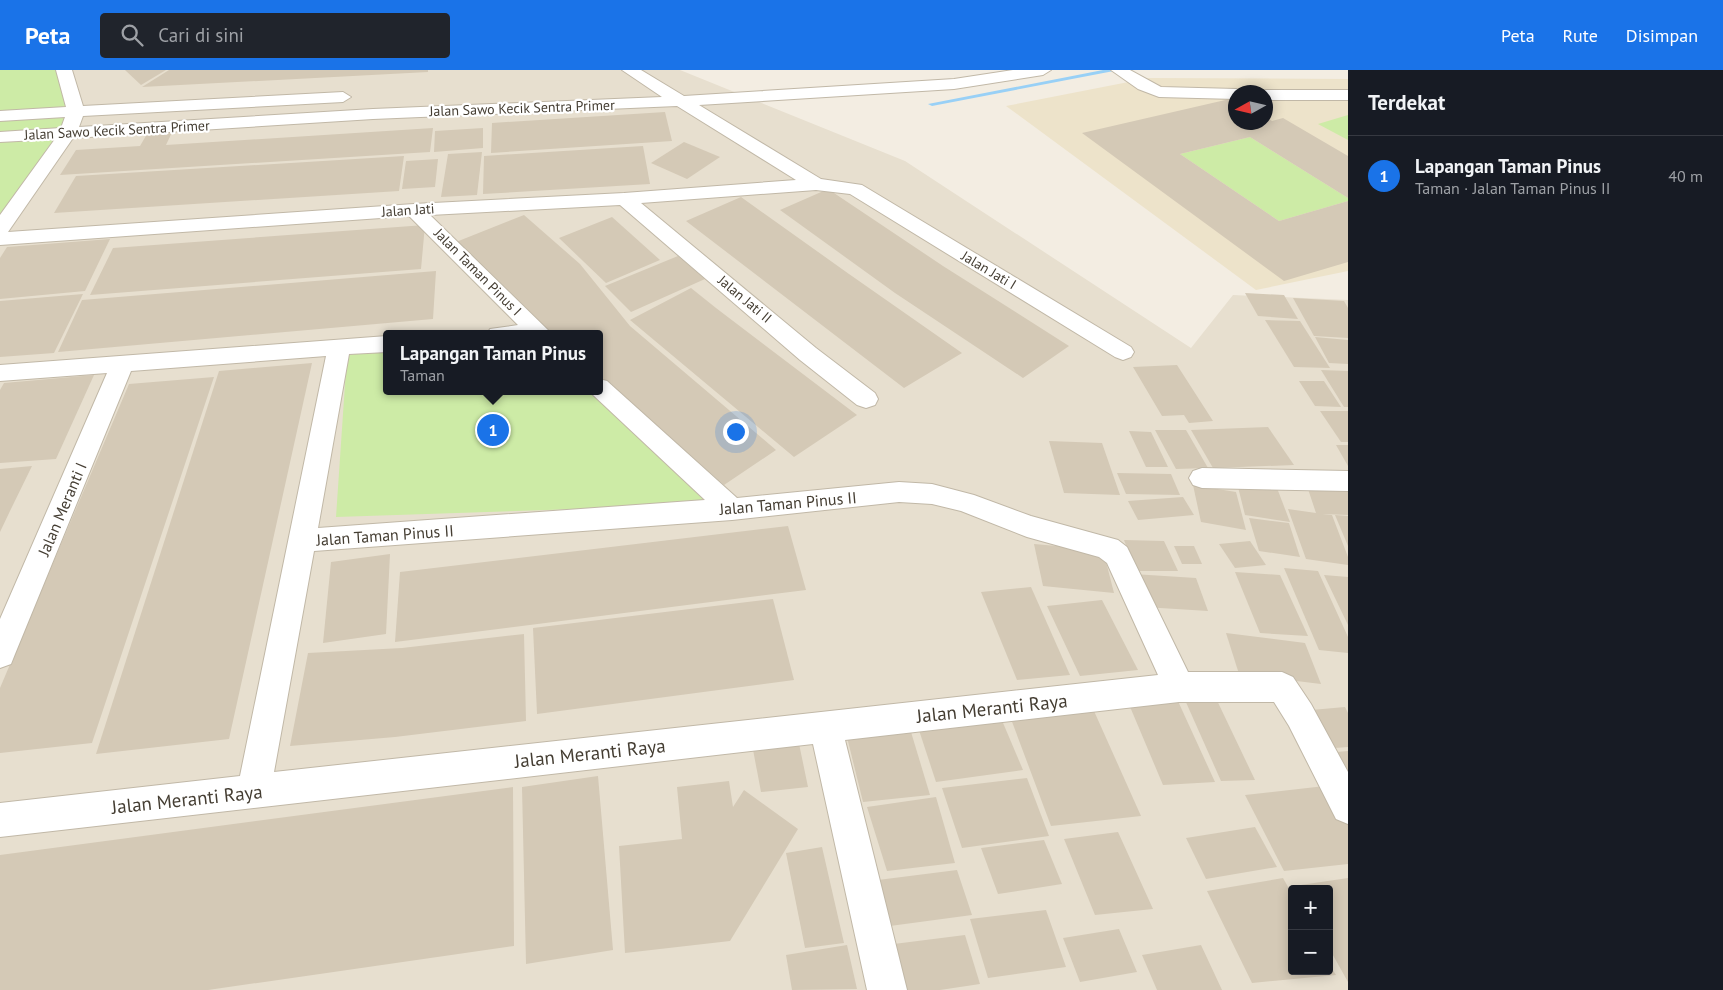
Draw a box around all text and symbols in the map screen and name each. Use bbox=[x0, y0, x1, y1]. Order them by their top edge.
search box bbox=[100, 13, 450, 58]
text: Peta bbox=[25, 20, 70, 51]
icon: search bbox=[118, 21, 146, 49]
text: Cari di sini bbox=[158, 23, 244, 47]
text: Peta bbox=[1501, 24, 1535, 47]
text: Rute bbox=[1563, 24, 1598, 47]
text: Disimpan bbox=[1626, 24, 1698, 47]
north arrow bbox=[1228, 85, 1273, 130]
text: Terdekat bbox=[1368, 89, 1445, 116]
street label: Jalan Sawo Kecik Sentra Primer bbox=[428, 96, 615, 120]
street label: Jalan Sawo Kecik Sentra Primer bbox=[23, 116, 210, 144]
text: Lapangan Taman Pinus bbox=[1415, 154, 1601, 178]
text: 1 bbox=[1379, 166, 1389, 186]
text: 40 m bbox=[1668, 166, 1703, 186]
text: Taman · Jalan Taman Pinus II bbox=[1415, 178, 1610, 198]
street label: Jalan Jati bbox=[380, 199, 435, 221]
street label: Jalan Taman Pinus I bbox=[430, 224, 526, 320]
street label: Jalan Jati I bbox=[957, 246, 1020, 293]
street label: Jalan Jati II bbox=[714, 271, 776, 327]
popup bbox=[383, 330, 603, 395]
text: Lapangan Taman Pinus bbox=[400, 341, 586, 365]
text: Taman bbox=[400, 365, 445, 385]
pin: 1 bbox=[477, 411, 509, 449]
your location bbox=[723, 419, 749, 445]
street label: Jalan Meranti I bbox=[33, 459, 91, 560]
street label: Jalan Taman Pinus II bbox=[718, 487, 857, 519]
street label: Jalan Taman Pinus II bbox=[315, 520, 454, 550]
street label: Jalan Meranti Raya bbox=[914, 688, 1069, 728]
street label: Jalan Meranti Raya bbox=[512, 733, 667, 773]
street label: Jalan Meranti Raya bbox=[109, 779, 264, 819]
map controls bbox=[1288, 885, 1333, 975]
button: + bbox=[1288, 885, 1333, 930]
button: − bbox=[1288, 930, 1333, 975]

